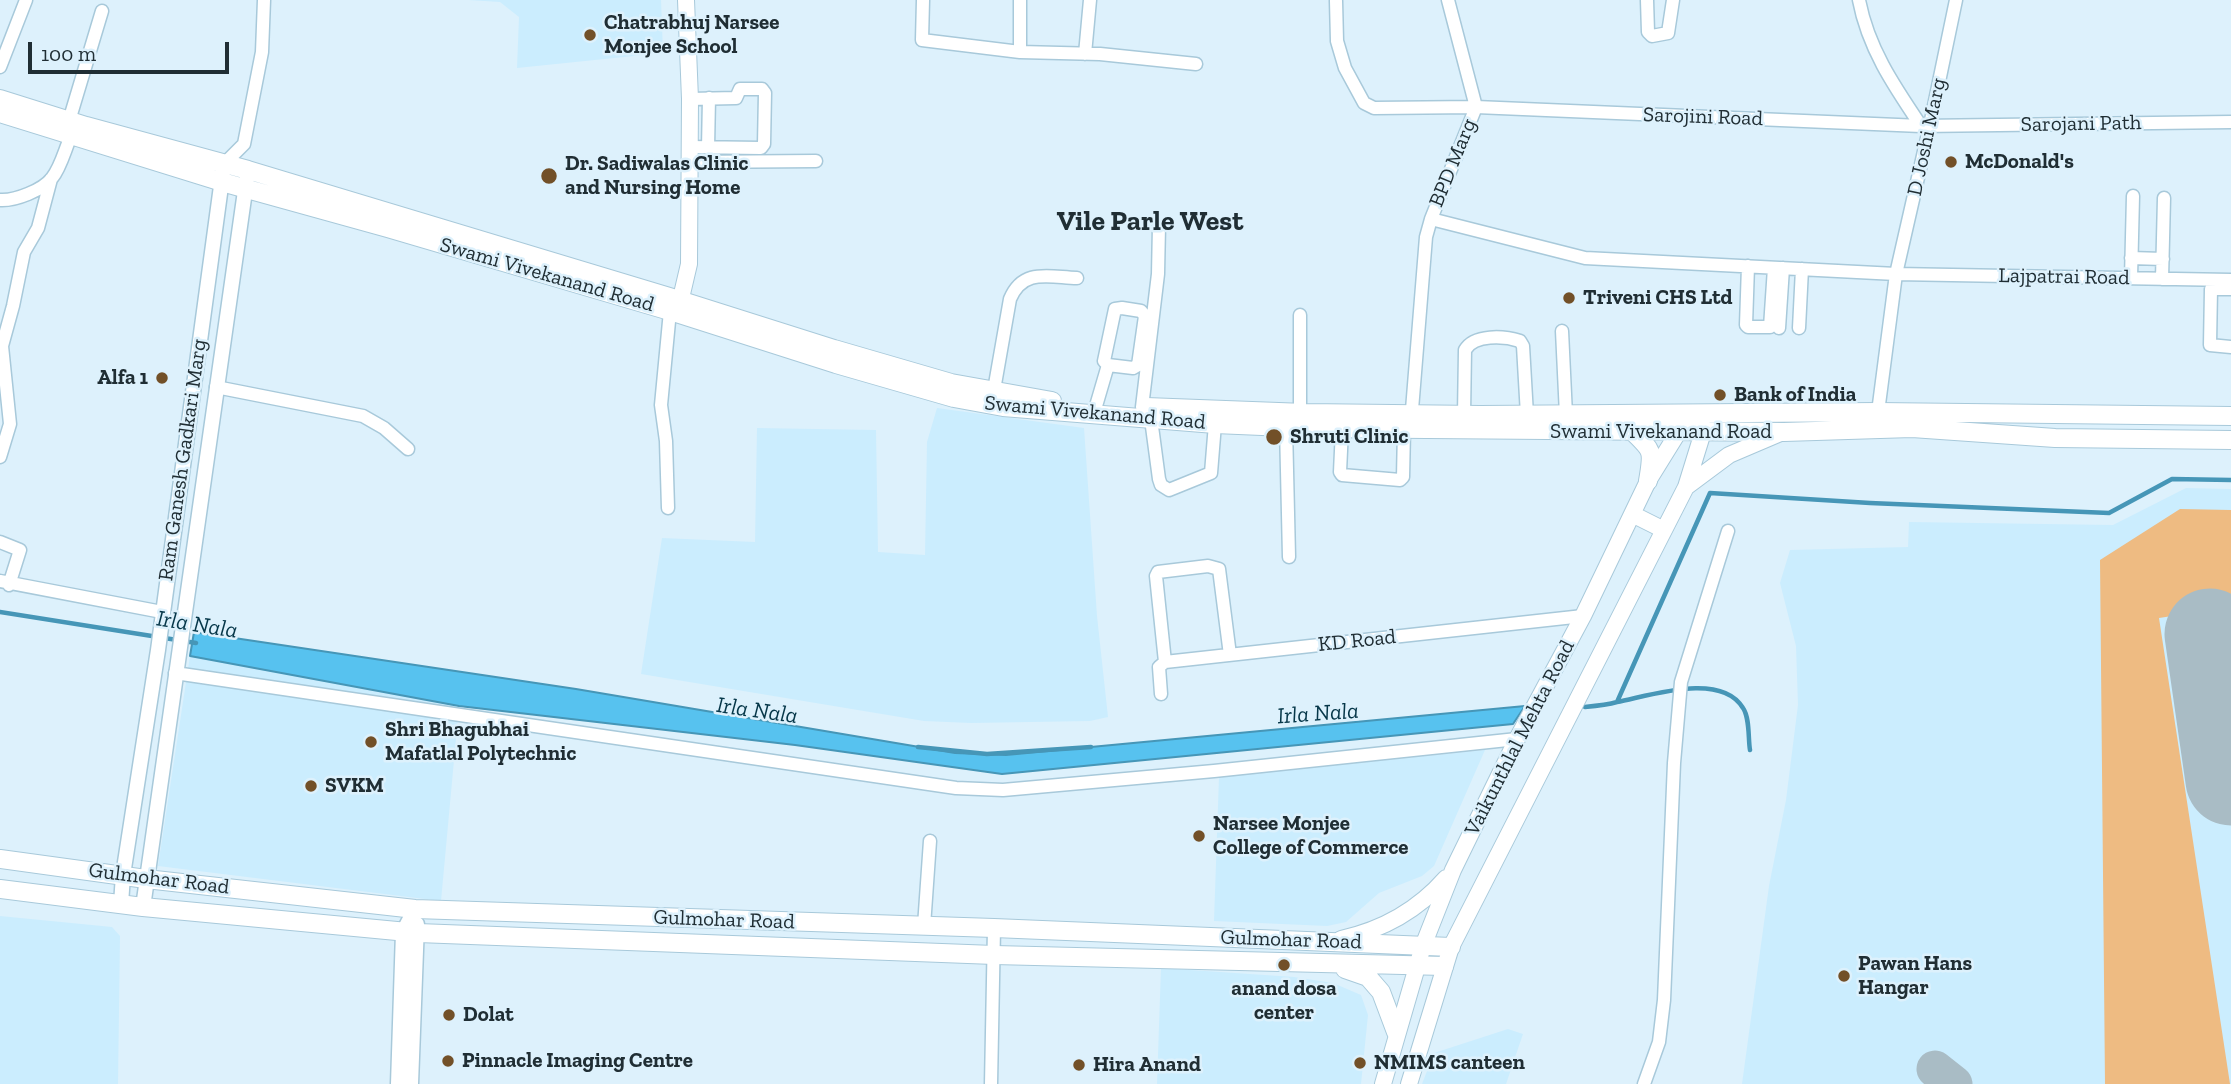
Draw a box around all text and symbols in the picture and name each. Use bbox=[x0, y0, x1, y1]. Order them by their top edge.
place label: Chatrabhuj Narsee Monjee School bbox=[604, 10, 779, 60]
marker: Chatrabhuj Narsee Monjee School bbox=[582, 27, 598, 43]
scale bar bbox=[32, 28, 233, 72]
text: 100 m bbox=[41, 41, 96, 66]
street label: D Joshi Marg bbox=[1902, 76, 1952, 198]
street label: Sarojini Road bbox=[1643, 102, 1763, 132]
street label: Sarojani Path bbox=[2020, 110, 2142, 138]
street label: BPD Marg bbox=[1424, 115, 1482, 211]
place label: McDonald's bbox=[1965, 149, 2074, 175]
place label: Dr. Sadiwalas Clinic and Nursing Home bbox=[565, 151, 748, 201]
marker: McDonald's bbox=[1943, 154, 1959, 170]
marker: Dr. Sadiwalas Clinic and Nursing Home bbox=[539, 166, 559, 186]
district label: Vile Parle West bbox=[1057, 205, 1243, 239]
street label: Swami Vivekanand Road bbox=[437, 232, 657, 318]
street label: Lajpatrai Road bbox=[1998, 263, 2130, 291]
place label: Triveni CHS Ltd bbox=[1583, 285, 1732, 311]
marker: Triveni CHS Ltd bbox=[1561, 290, 1577, 306]
street label: Ram Ganesh Gadkari Marg bbox=[154, 338, 212, 582]
place label: Alfa 1 bbox=[97, 365, 148, 391]
marker: Alfa 1 bbox=[154, 370, 170, 386]
place label: Bank of India bbox=[1734, 382, 1856, 408]
marker: Bank of India bbox=[1712, 387, 1728, 403]
street label: Swami Vivekanand Road bbox=[983, 391, 1207, 435]
street label: Swami Vivekanand Road bbox=[1550, 419, 1772, 445]
place label: Shruti Clinic bbox=[1290, 424, 1408, 450]
marker: Shruti Clinic bbox=[1264, 427, 1284, 447]
water label: Irla Nala bbox=[155, 605, 239, 645]
street label: KD Road bbox=[1317, 624, 1397, 658]
street label: Vaikunthlal Mehta Road bbox=[1460, 636, 1580, 840]
water label: Irla Nala bbox=[715, 692, 799, 730]
water label: Irla Nala bbox=[1276, 697, 1360, 731]
place label: Shri Bhagubhai Mafatlal Polytechnic bbox=[385, 717, 576, 767]
marker: Shri Bhagubhai Mafatlal Polytechnic bbox=[363, 734, 379, 750]
place label: SVKM bbox=[325, 773, 384, 799]
marker: SVKM bbox=[303, 778, 319, 794]
place label: Narsee Monjee College of Commerce bbox=[1213, 811, 1408, 861]
marker: Narsee Monjee College of Commerce bbox=[1191, 828, 1207, 844]
street label: Gulmohar Road bbox=[87, 858, 231, 900]
street label: Gulmohar Road bbox=[653, 905, 795, 935]
street label: Gulmohar Road bbox=[1220, 925, 1362, 955]
place label: Pawan Hans Hangar bbox=[1858, 951, 1972, 1001]
marker: anand dosa center bbox=[1276, 957, 1292, 973]
marker: Pawan Hans Hangar bbox=[1836, 968, 1852, 984]
place label: anand dosa center bbox=[1231, 976, 1337, 1026]
place label: Dolat bbox=[463, 1002, 514, 1028]
marker: Dolat bbox=[441, 1007, 457, 1023]
place label: Pinnacle Imaging Centre bbox=[462, 1048, 693, 1074]
place label: NMIMS canteen bbox=[1374, 1050, 1525, 1076]
place label: Hira Anand bbox=[1093, 1052, 1201, 1078]
marker: Pinnacle Imaging Centre bbox=[440, 1053, 456, 1069]
marker: NMIMS canteen bbox=[1352, 1055, 1368, 1071]
marker: Hira Anand bbox=[1071, 1057, 1087, 1073]

